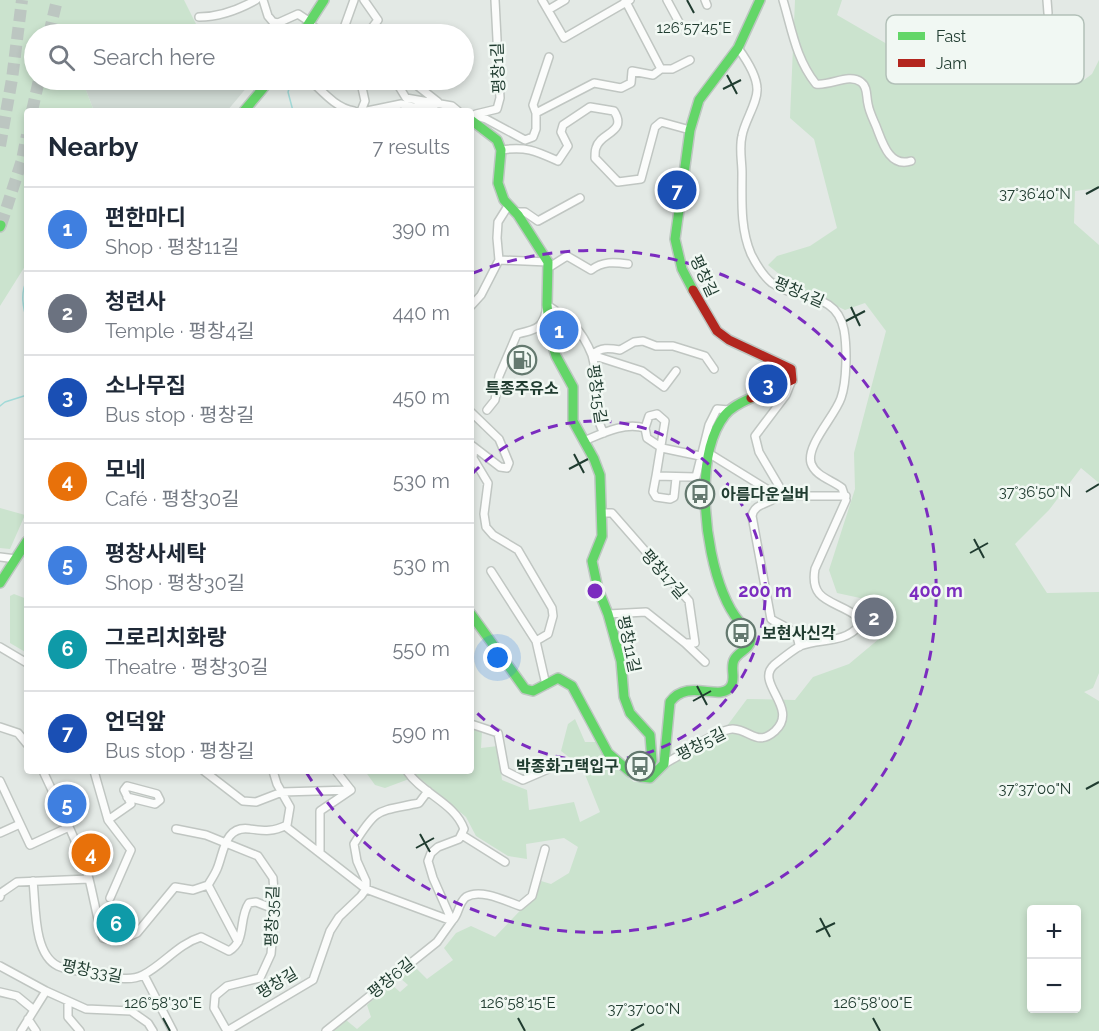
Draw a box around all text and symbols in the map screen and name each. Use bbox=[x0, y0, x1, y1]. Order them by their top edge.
legend bbox=[886, 15, 1084, 84]
text: 126°57'45"E bbox=[657, 19, 731, 37]
search box bbox=[24, 24, 474, 90]
text: Fast bbox=[936, 27, 967, 46]
icon: search bbox=[45, 41, 78, 74]
street label: 평창1길 bbox=[488, 42, 508, 94]
text: Search here bbox=[93, 44, 215, 70]
text: Jam bbox=[936, 54, 967, 73]
text: Nearby bbox=[48, 132, 138, 162]
text: 7 results bbox=[372, 135, 450, 159]
pin: 7 bbox=[658, 168, 696, 213]
text: 37°36'40"N bbox=[999, 185, 1071, 203]
text: 편한마디 bbox=[105, 204, 186, 230]
text: 1 bbox=[63, 217, 72, 241]
text: 390 m bbox=[392, 217, 450, 241]
text: Shop · 평창11길 bbox=[105, 235, 239, 259]
street label: 평창길 bbox=[686, 252, 722, 300]
street label: 평창4길 bbox=[771, 273, 827, 311]
text: 청련사 bbox=[105, 288, 166, 314]
text: 2 bbox=[62, 301, 73, 325]
text: 440 m bbox=[392, 301, 450, 325]
pin: 1 bbox=[540, 308, 578, 352]
text: Temple · 평창4길 bbox=[105, 319, 255, 343]
fuel station icon: 특종주유소 bbox=[506, 344, 538, 376]
pin: 3 bbox=[748, 362, 788, 406]
street label: 평창15길 bbox=[583, 363, 611, 425]
text: 소나무집 bbox=[105, 372, 186, 398]
place label: 특종주유소 bbox=[485, 379, 559, 398]
text: 3 bbox=[62, 385, 73, 409]
text: 450 m bbox=[392, 385, 450, 409]
text: Bus stop · 평창길 bbox=[105, 403, 255, 427]
text: 모네 bbox=[105, 456, 145, 482]
text: 4 bbox=[62, 469, 73, 493]
text: 530 m bbox=[393, 469, 450, 493]
bus stop icon: 아름다운실버 bbox=[684, 478, 716, 510]
text: 37°36'50"N bbox=[999, 483, 1071, 501]
place label: 아름다운실버 bbox=[721, 485, 809, 504]
text: Café · 평창30길 bbox=[105, 487, 240, 511]
text: 평창사세탁 bbox=[105, 540, 206, 566]
street label: 평창17길 bbox=[637, 545, 691, 603]
text: 5 bbox=[62, 553, 73, 577]
text: 530 m bbox=[393, 553, 450, 577]
text: Shop · 평창30길 bbox=[105, 571, 245, 595]
text: 200 m bbox=[738, 580, 792, 601]
text: 400 m bbox=[909, 580, 963, 601]
centre of rings bbox=[585, 581, 605, 601]
pin: 2 bbox=[854, 594, 894, 640]
street label: 평창11길 bbox=[614, 614, 644, 674]
bus stop icon: 보현사신각 bbox=[725, 617, 757, 649]
text: 그로리치화랑 bbox=[105, 624, 226, 650]
place label: 보현사신각 bbox=[762, 624, 836, 643]
text: 6 bbox=[61, 637, 74, 661]
text: 550 m bbox=[392, 637, 450, 661]
your location bbox=[483, 643, 512, 672]
text: Theatre · 평창30길 bbox=[105, 655, 269, 679]
text: 언덕앞 bbox=[105, 708, 166, 734]
text: 7 bbox=[62, 721, 73, 745]
text: 590 m bbox=[392, 721, 450, 745]
street label: 평창5길 bbox=[673, 724, 729, 764]
text: Bus stop · 평창길 bbox=[105, 739, 255, 763]
bus stop icon: 박종화고택입구 bbox=[624, 750, 656, 782]
place label: 박종화고택입구 bbox=[516, 757, 619, 776]
text: 37°37'00"N bbox=[999, 780, 1071, 798]
pin: 5 bbox=[48, 782, 86, 826]
pin: 4 bbox=[72, 830, 110, 876]
street label: 평창35길 bbox=[261, 885, 283, 947]
pin: 6 bbox=[96, 900, 136, 946]
map controls bbox=[1027, 905, 1081, 1013]
button: + bbox=[1027, 905, 1081, 959]
street label: 평창6길 bbox=[364, 954, 418, 1002]
street label: 평창33길 bbox=[60, 956, 124, 986]
button: − bbox=[1027, 959, 1081, 1013]
street label: 평창길 bbox=[253, 963, 301, 1003]
text: 126°58'30"E bbox=[124, 994, 202, 1012]
text: 126°58'15"E bbox=[480, 994, 556, 1012]
text: 126°58'00"E bbox=[834, 994, 912, 1012]
text: 37°37'00"N bbox=[608, 1000, 680, 1018]

